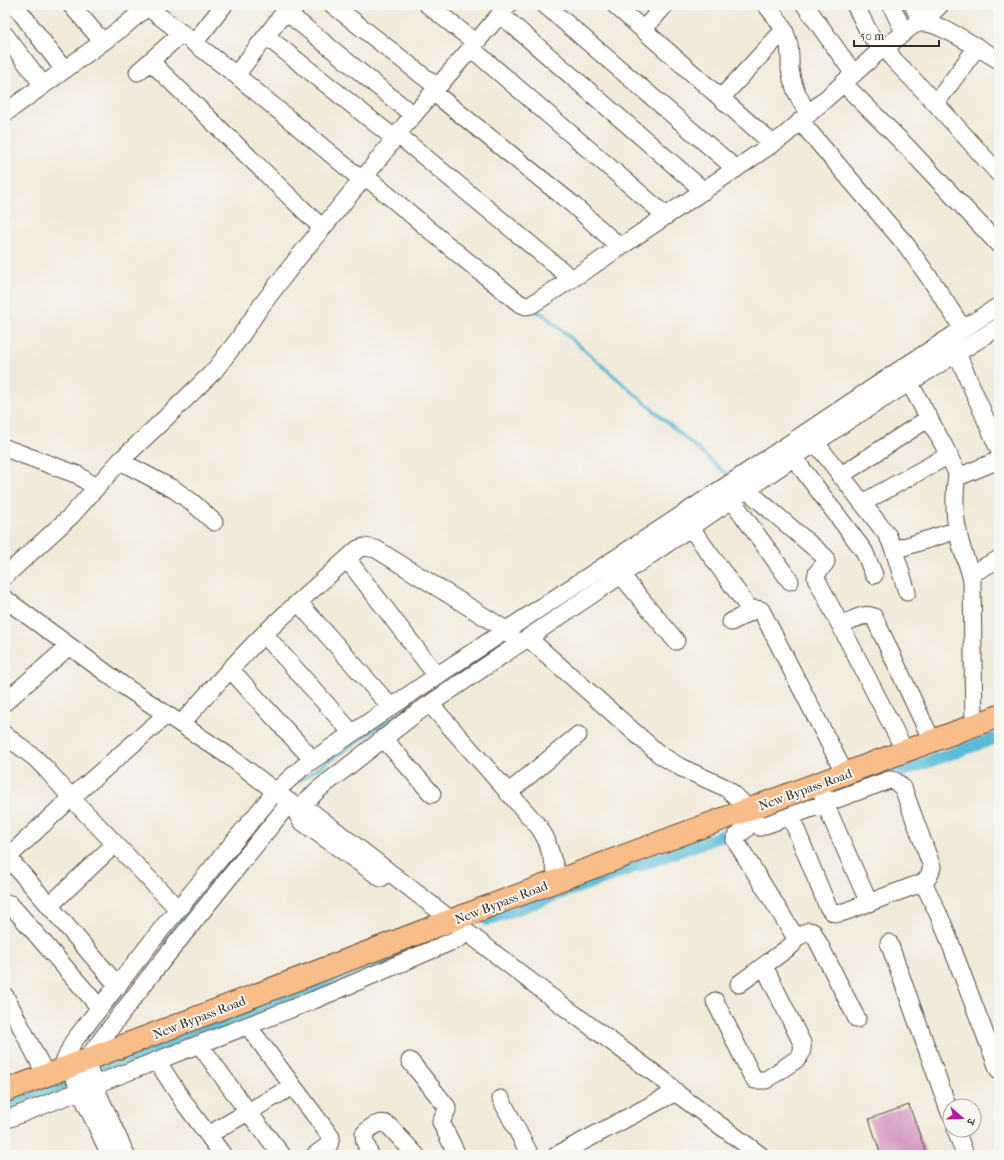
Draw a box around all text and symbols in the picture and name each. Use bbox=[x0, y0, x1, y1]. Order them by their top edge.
scale bar bbox=[854, 22, 939, 48]
text: 50 m bbox=[860, 29, 884, 43]
street label: New Bypass Road bbox=[756, 765, 855, 813]
street label: New Bypass Road bbox=[453, 878, 551, 927]
street label: New Bypass Road bbox=[151, 993, 249, 1042]
north arrow bbox=[942, 1098, 982, 1138]
text: उ bbox=[963, 1115, 978, 1127]

